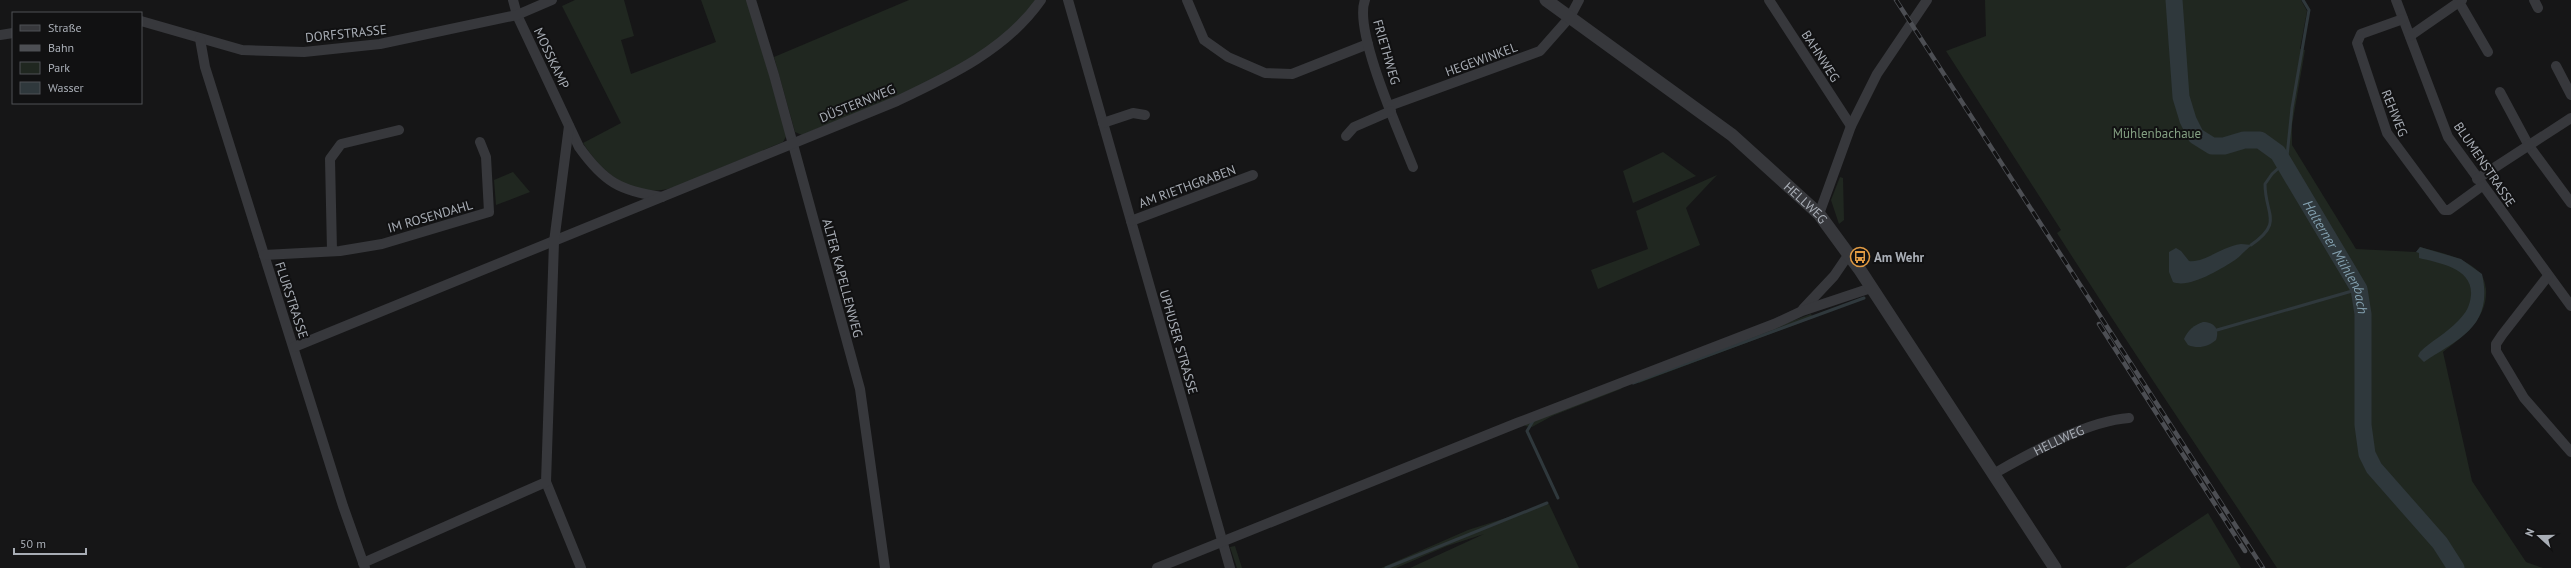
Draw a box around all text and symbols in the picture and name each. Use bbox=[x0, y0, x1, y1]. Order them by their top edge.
legend bbox=[12, 12, 142, 104]
street label: FRIETHWEG bbox=[1369, 18, 1404, 87]
text: Straße bbox=[48, 20, 82, 35]
street label: DORFSTRASSE bbox=[305, 21, 388, 46]
street label: MOSSKAMP bbox=[530, 25, 573, 92]
street label: BAHNWEG bbox=[1798, 27, 1844, 85]
street label: HEGEWINKEL bbox=[1443, 38, 1520, 80]
text: Bahn bbox=[48, 40, 74, 55]
text: Park bbox=[48, 60, 70, 75]
text: Wasser bbox=[48, 80, 84, 95]
street label: DÜSTERNWEG bbox=[817, 81, 898, 126]
street label: REHWEG bbox=[2377, 87, 2412, 139]
street label: BLUMENSTRASSE bbox=[2450, 119, 2519, 210]
park label: Mühlenbachaue bbox=[2113, 125, 2201, 142]
street label: AM RIETHGRABEN bbox=[1136, 161, 1238, 212]
street label: HELLWEG bbox=[1780, 178, 1831, 227]
street label: IM ROSENDAHL bbox=[386, 196, 475, 237]
water label: Halterner Mühlenbach bbox=[2299, 197, 2372, 315]
street label: ALTER KAPELLENWEG bbox=[818, 217, 867, 339]
bus stop icon: Am Wehr bbox=[1849, 246, 1871, 268]
place label: Am Wehr bbox=[1874, 249, 1925, 266]
street label: FLURSTRASSE bbox=[271, 260, 312, 341]
street label: UPHUSER STRASSE bbox=[1155, 288, 1202, 396]
street label: HELLWEG bbox=[2030, 422, 2087, 460]
north arrow bbox=[2519, 516, 2559, 556]
text: N bbox=[2522, 527, 2537, 538]
scale bar bbox=[14, 530, 86, 556]
text: 50 m bbox=[20, 536, 46, 551]

